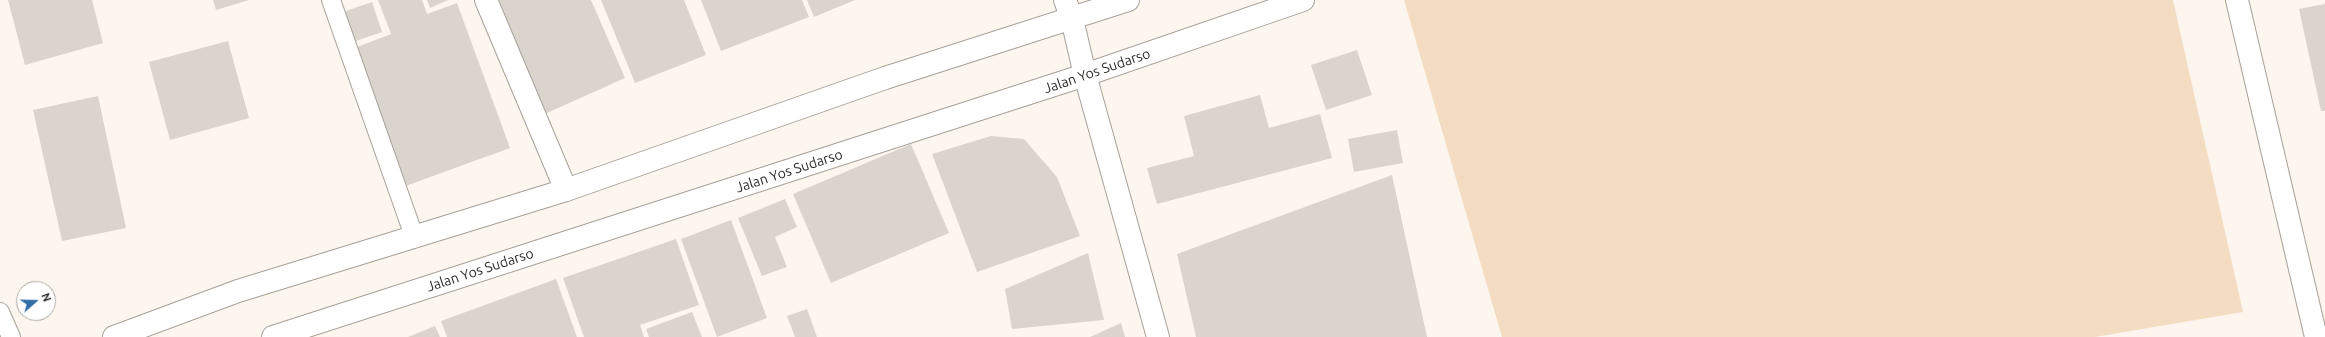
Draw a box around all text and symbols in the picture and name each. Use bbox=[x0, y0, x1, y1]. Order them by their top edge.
street label: Jalan Yos Sudarso bbox=[1042, 45, 1152, 97]
street label: Jalan Yos Sudarso bbox=[733, 146, 845, 196]
street label: Jalan Yos Sudarso bbox=[424, 245, 536, 295]
north arrow bbox=[16, 281, 56, 321]
text: N bbox=[39, 291, 53, 303]

